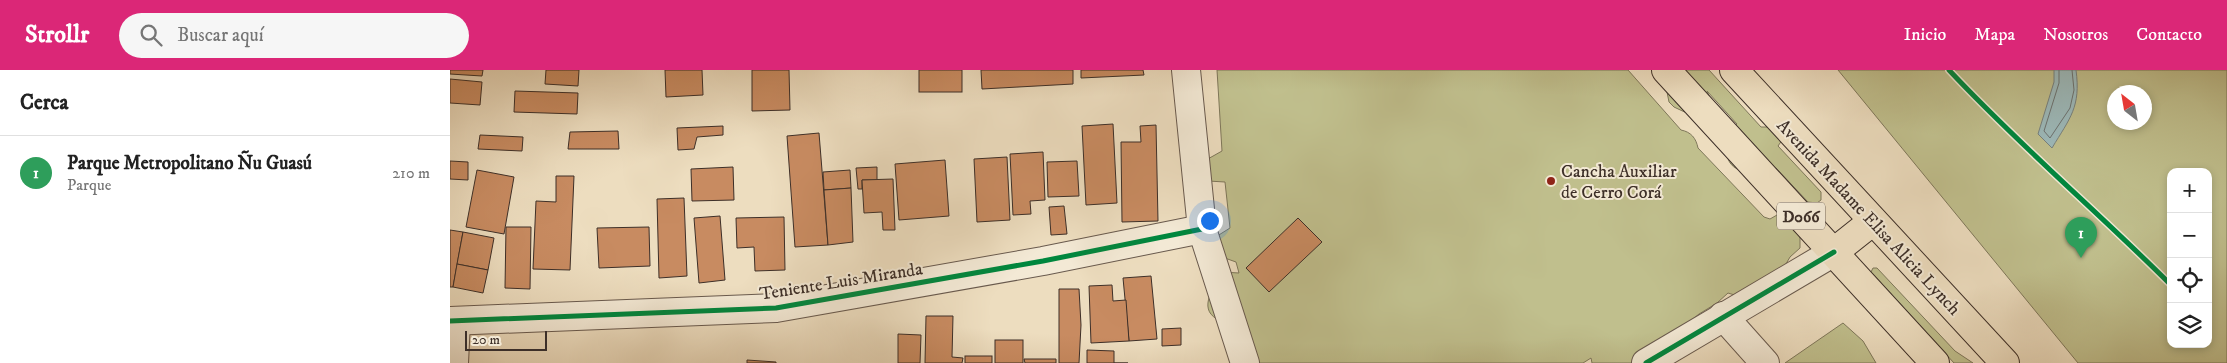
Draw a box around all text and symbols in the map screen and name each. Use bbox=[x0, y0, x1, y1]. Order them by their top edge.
search box bbox=[119, 13, 469, 58]
text: Strollr bbox=[25, 20, 89, 50]
icon: search bbox=[137, 21, 165, 49]
text: Buscar aquí bbox=[177, 24, 264, 47]
text: Inicio bbox=[1904, 24, 1946, 46]
text: Mapa bbox=[1974, 24, 2015, 46]
text: Nosotros bbox=[2043, 24, 2108, 46]
text: Contacto bbox=[2136, 24, 2202, 46]
north arrow bbox=[2107, 85, 2152, 130]
text: Cerca bbox=[20, 90, 68, 116]
street label: Avenida Madame Elisa Alicia Lynch bbox=[1772, 115, 1965, 321]
text: Parque Metropolitano Ñu Guasú bbox=[67, 152, 312, 175]
place label: Cancha Auxiliar de Cerro Corá bbox=[1561, 161, 1677, 204]
text: 1 bbox=[33, 163, 39, 183]
text: 210 m bbox=[392, 163, 430, 183]
map controls bbox=[2167, 168, 2212, 348]
button: + bbox=[2167, 168, 2212, 213]
text: Parque bbox=[67, 175, 111, 195]
marker: Cancha Auxiliar de Cerro Corá bbox=[1545, 175, 1557, 187]
road number: D066 bbox=[1777, 202, 1825, 230]
your location bbox=[1197, 208, 1223, 234]
button: − bbox=[2167, 213, 2212, 258]
pin: 1 bbox=[2065, 217, 2097, 258]
street label: Teniente Luis Miranda bbox=[758, 258, 925, 306]
button: locate bbox=[2167, 258, 2212, 303]
button: layers bbox=[2167, 303, 2212, 348]
scale bar bbox=[465, 328, 548, 351]
text: 20 m bbox=[472, 331, 500, 349]

